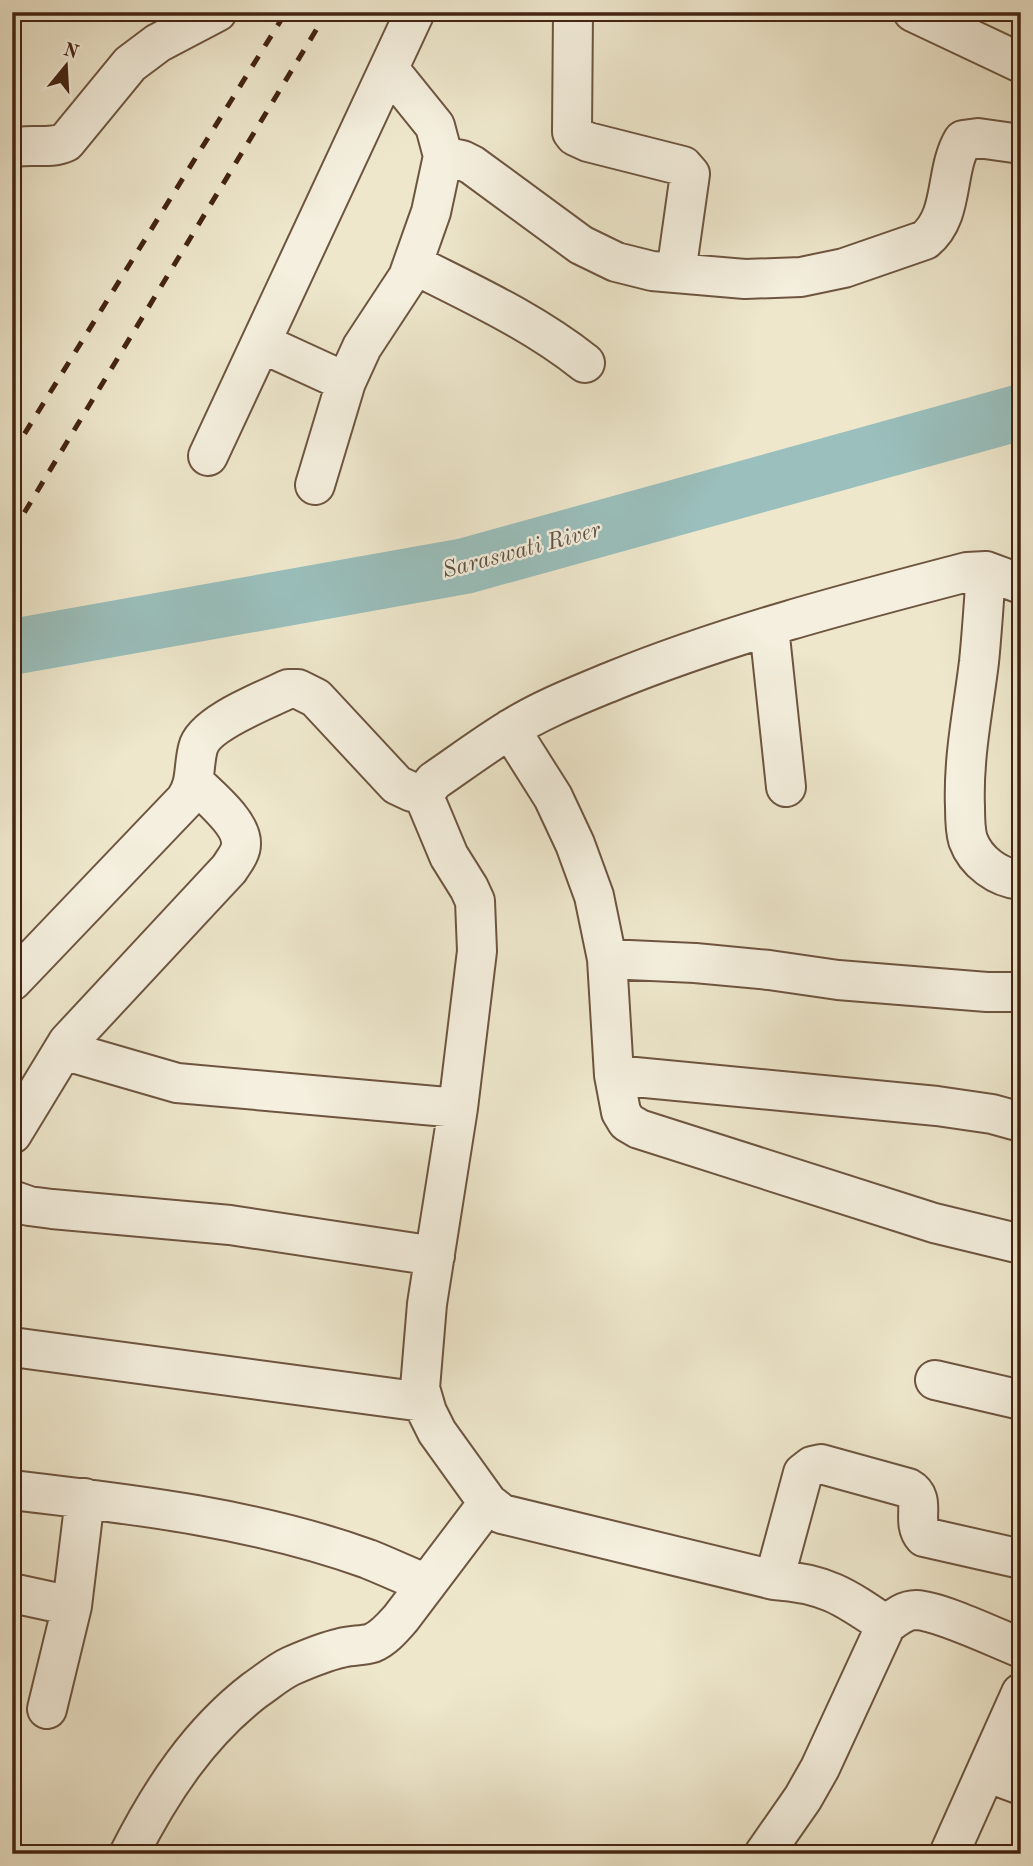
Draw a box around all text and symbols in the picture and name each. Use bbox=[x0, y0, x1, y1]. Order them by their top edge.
north arrow bbox=[32, 32, 102, 102]
text: N bbox=[61, 41, 81, 64]
water label: Saraswati River bbox=[440, 518, 604, 583]

